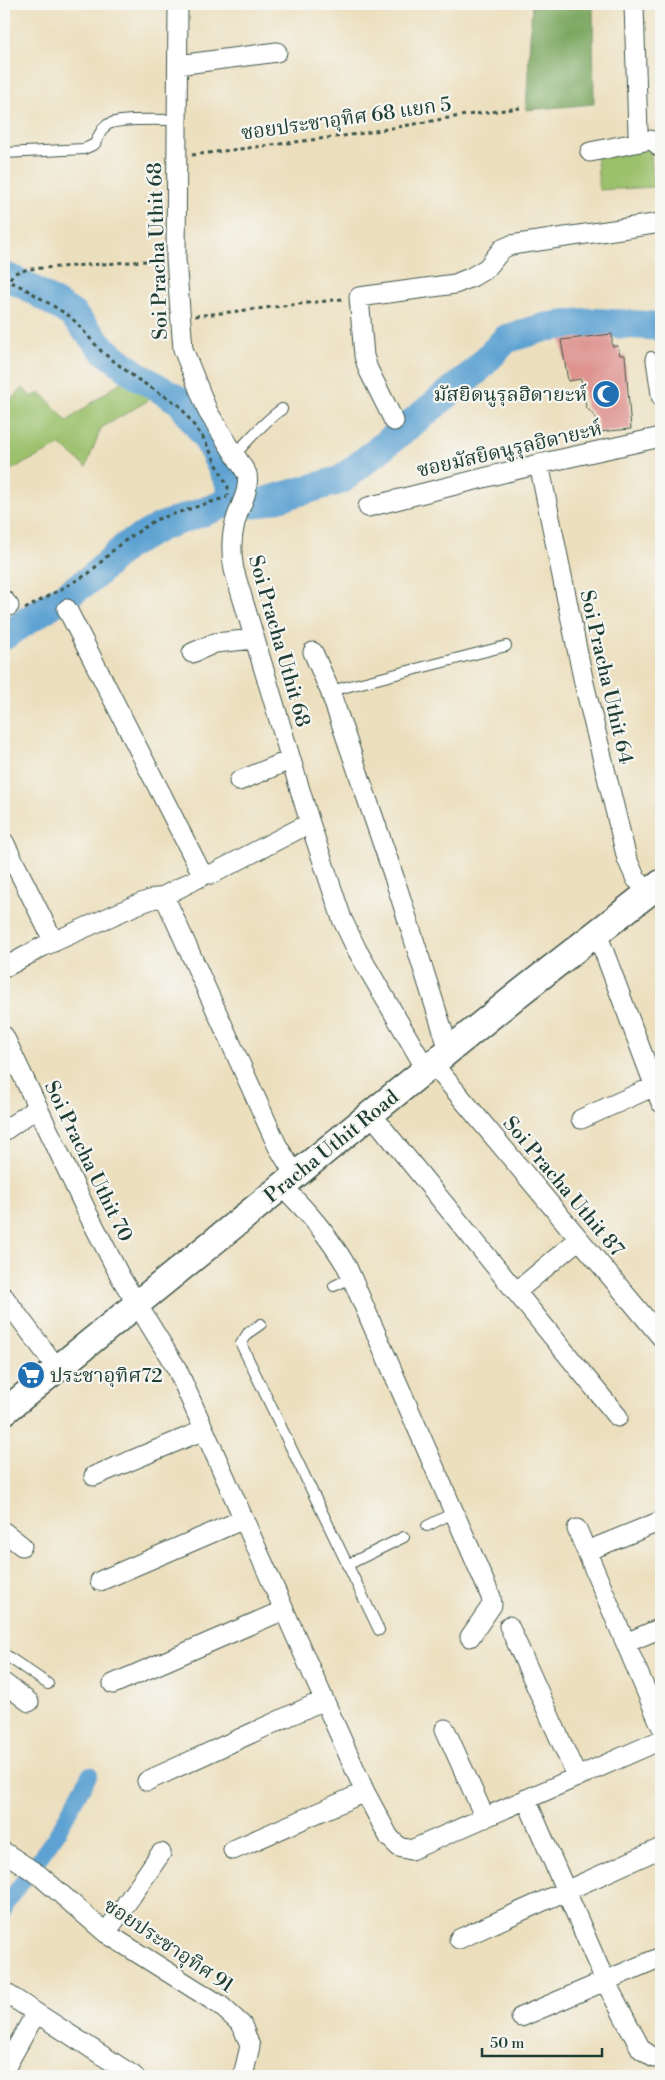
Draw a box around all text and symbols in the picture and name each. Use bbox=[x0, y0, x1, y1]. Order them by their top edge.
street label: ซอยประชาอุทิศ 68 แยก 5 bbox=[240, 92, 453, 147]
street label: Soi Pracha Uthit 68 bbox=[143, 162, 174, 340]
mosque icon: มัสยิดนูรุลฮิดายะห์ bbox=[591, 379, 621, 409]
place label: มัสยิดนูรุลฮิดายะห์ bbox=[434, 383, 587, 408]
street label: ซอยมัสยิดนูรุลฮิดายะห์ bbox=[414, 417, 605, 484]
street label: Soi Pracha Uthit 68 bbox=[242, 553, 315, 730]
street label: Soi Pracha Uthit 64 bbox=[573, 588, 638, 767]
street label: Soi Pracha Uthit 70 bbox=[38, 1077, 137, 1246]
street label: Pracha Uthit Road bbox=[260, 1085, 405, 1209]
street label: Soi Pracha Uthit 87 bbox=[497, 1112, 629, 1262]
supermarket icon: ประชาอุทิศ72 bbox=[16, 1360, 46, 1390]
place label: ประชาอุทิศ72 bbox=[50, 1364, 163, 1389]
street label: ซอยประชาอุทิศ 91 bbox=[98, 1894, 238, 1999]
scale bar bbox=[482, 2025, 602, 2057]
text: 50 m bbox=[490, 2034, 524, 2053]

